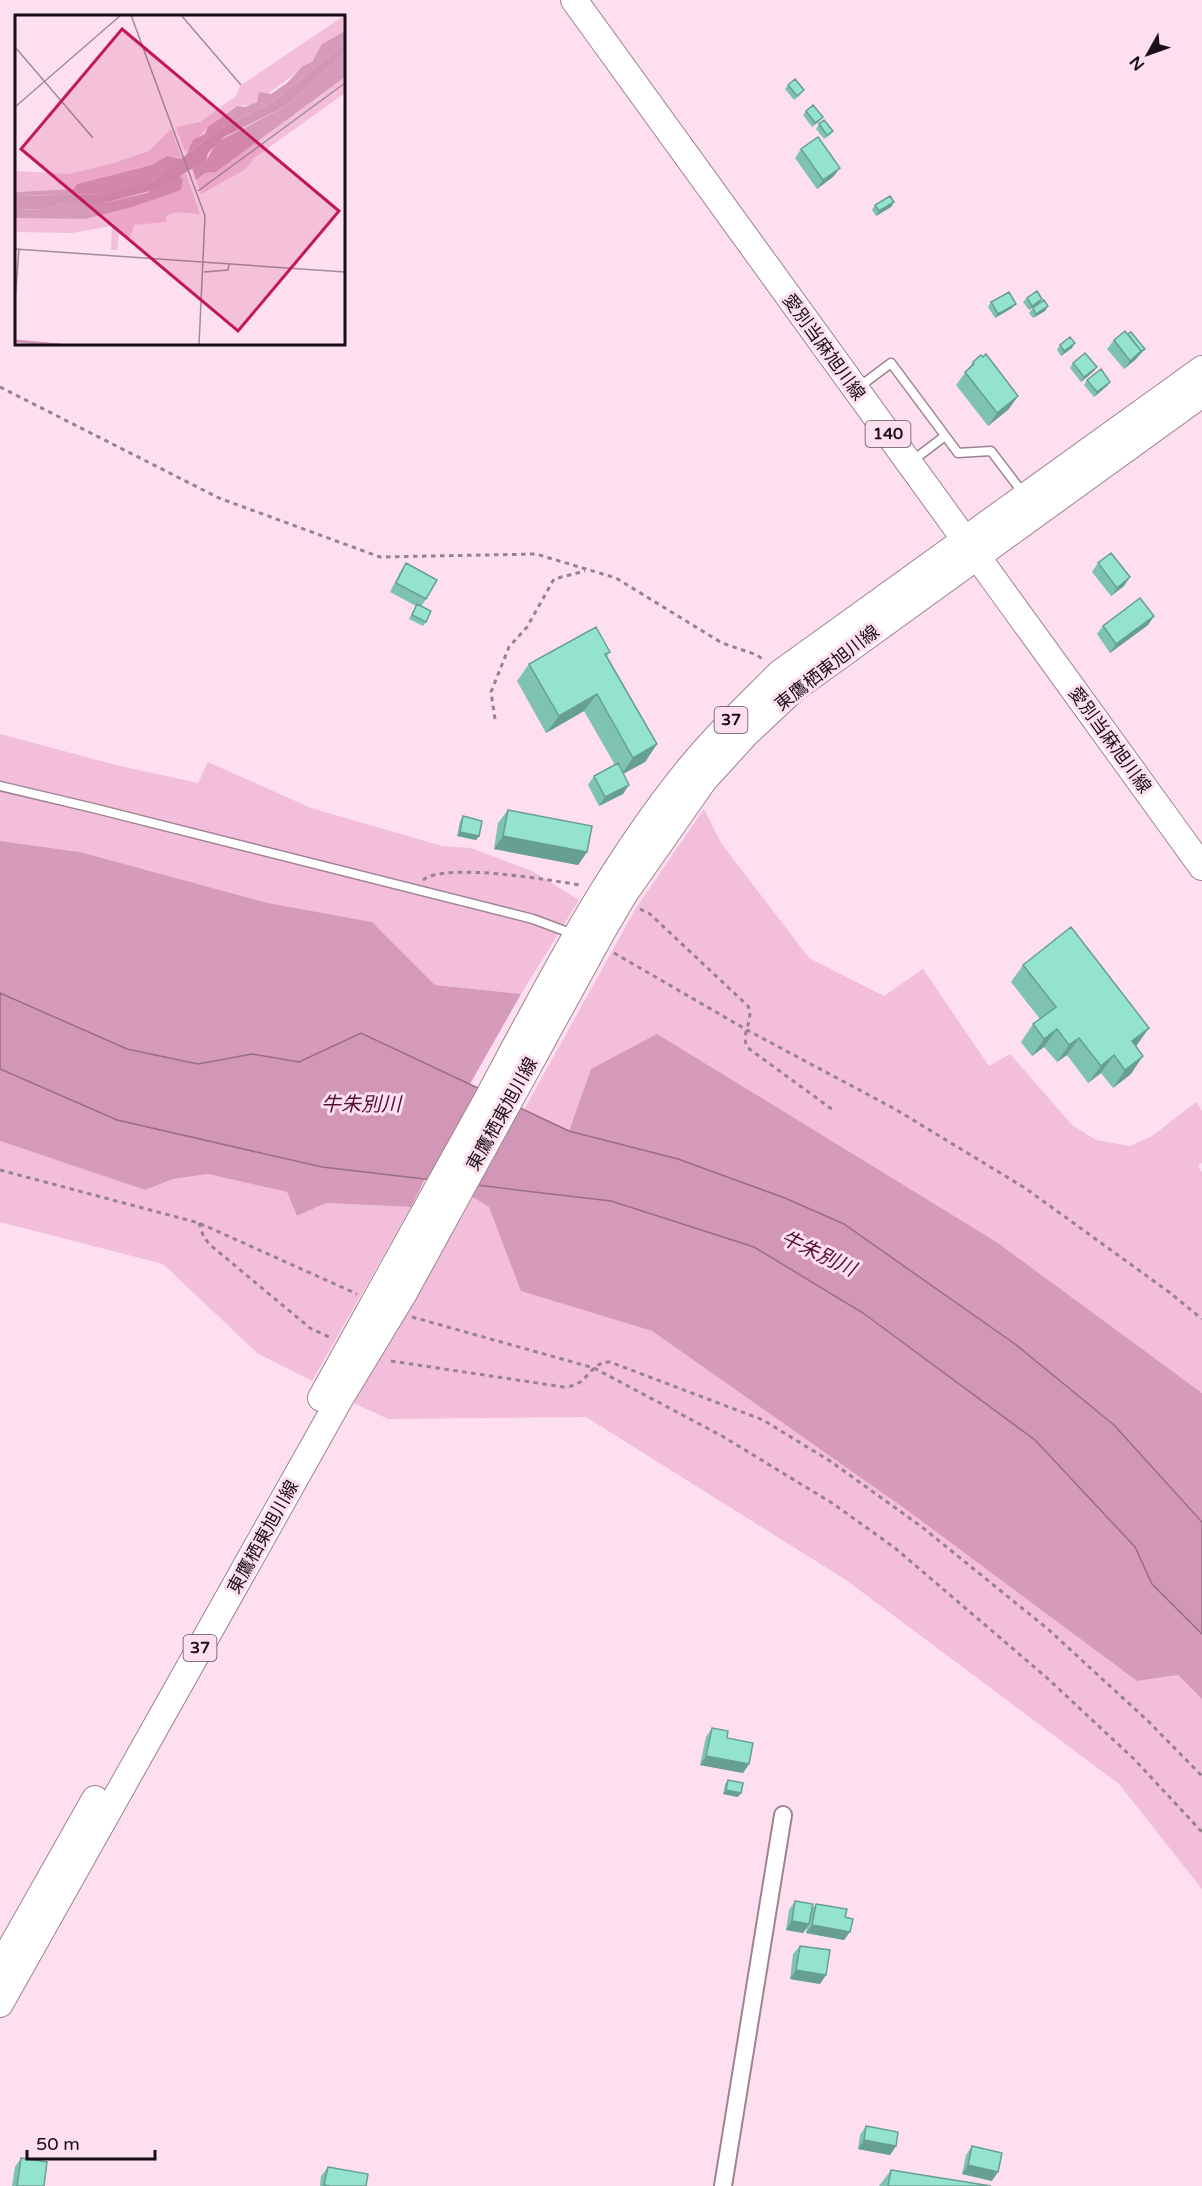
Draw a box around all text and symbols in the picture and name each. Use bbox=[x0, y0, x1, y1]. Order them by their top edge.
inset map bbox=[15, 15, 345, 345]
north arrow bbox=[1118, 24, 1178, 84]
text: N bbox=[1125, 52, 1149, 74]
street label: 愛別当麻旭川線 bbox=[778, 290, 870, 404]
road number: 140 bbox=[866, 421, 910, 447]
street label: 東鷹栖東旭川線 bbox=[771, 621, 883, 715]
street label: 愛別当麻旭川線 bbox=[1064, 683, 1156, 797]
road number: 37 bbox=[714, 707, 748, 733]
street label: 東鷹栖東旭川線 bbox=[462, 1054, 542, 1174]
water label: 牛朱別川 bbox=[321, 1093, 403, 1117]
water label: 牛朱別川 bbox=[777, 1226, 861, 1283]
street label: 東鷹栖東旭川線 bbox=[223, 1477, 303, 1597]
road number: 37 bbox=[184, 1635, 216, 1661]
scale bar bbox=[27, 2123, 154, 2161]
text: 50 m bbox=[36, 2133, 80, 2155]

